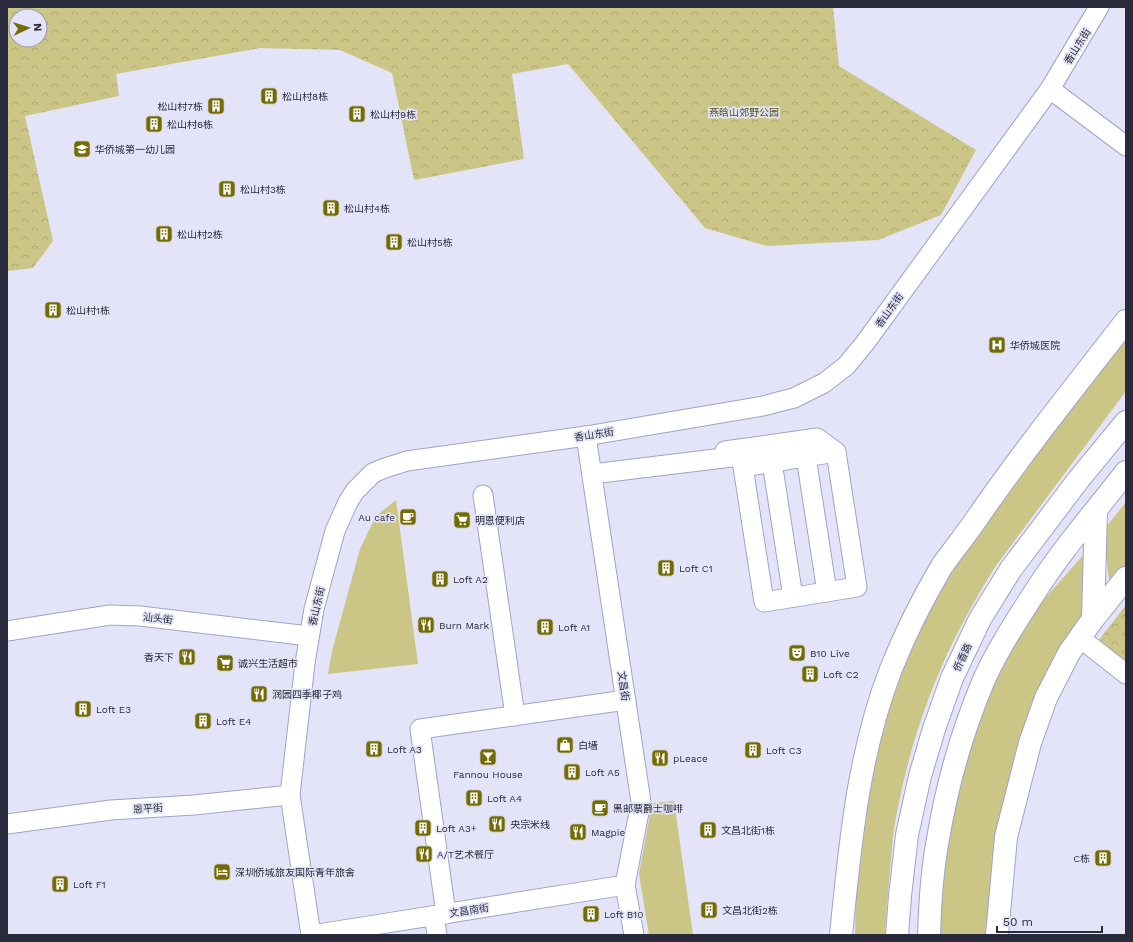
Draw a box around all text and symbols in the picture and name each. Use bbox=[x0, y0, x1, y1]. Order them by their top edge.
north arrow bbox=[8, 8, 48, 48]
text: N bbox=[31, 23, 44, 32]
street label: 香山东街 bbox=[1062, 26, 1093, 66]
building icon: 松山村8栋 bbox=[259, 86, 279, 106]
place label: 松山村8栋 bbox=[282, 91, 328, 102]
building icon: 松山村7栋 bbox=[206, 96, 226, 116]
place label: 松山村7栋 bbox=[157, 101, 203, 112]
building icon: 松山村9栋 bbox=[347, 104, 367, 124]
park label: 燕晗山郊野公园 bbox=[709, 107, 779, 118]
place label: 松山村9栋 bbox=[370, 109, 416, 120]
building icon: 松山村6栋 bbox=[144, 114, 164, 134]
place label: 松山村6栋 bbox=[167, 119, 213, 130]
school or university icon: 华侨城第一幼儿园 bbox=[72, 139, 92, 159]
place label: 华侨城第一幼儿园 bbox=[95, 144, 175, 155]
building icon: 松山村3栋 bbox=[217, 179, 237, 199]
place label: 松山村3栋 bbox=[240, 184, 286, 195]
building icon: 松山村4栋 bbox=[321, 198, 341, 218]
place label: 松山村4栋 bbox=[344, 203, 390, 214]
building icon: 松山村2栋 bbox=[154, 224, 174, 244]
place label: 松山村2栋 bbox=[177, 229, 223, 240]
building icon: 松山村5栋 bbox=[384, 232, 404, 252]
place label: 松山村5栋 bbox=[407, 237, 453, 248]
street label: 香山东街 bbox=[873, 291, 906, 330]
building icon: 松山村1栋 bbox=[43, 300, 63, 320]
place label: 松山村1栋 bbox=[66, 305, 110, 316]
hospital icon: 华侨城医院 bbox=[987, 335, 1007, 355]
place label: 华侨城医院 bbox=[1010, 340, 1060, 351]
street label: 香山东街 bbox=[573, 426, 615, 443]
cafe icon: Au cafe bbox=[398, 507, 418, 527]
supermarket icon: 明恩便利店 bbox=[452, 510, 472, 530]
place label: Au cafe bbox=[358, 512, 395, 523]
place label: 明恩便利店 bbox=[475, 515, 525, 526]
building icon: Loft C1 bbox=[656, 558, 676, 578]
place label: Loft C1 bbox=[679, 563, 713, 574]
building icon: Loft A2 bbox=[430, 569, 450, 589]
place label: Loft A2 bbox=[453, 574, 488, 585]
street label: 香山东街 bbox=[307, 585, 326, 627]
street label: 汕头街 bbox=[142, 611, 173, 626]
restaurant icon: Burn Mark bbox=[416, 615, 436, 635]
building icon: Loft A1 bbox=[535, 617, 555, 637]
place label: Burn Mark bbox=[439, 620, 490, 631]
place label: Loft A1 bbox=[558, 622, 590, 633]
street label: 侨香路 bbox=[951, 641, 974, 674]
theatre icon: B10 Live bbox=[787, 643, 807, 663]
restaurant icon: 香天下 bbox=[177, 647, 197, 667]
place label: B10 Live bbox=[810, 648, 850, 659]
place label: 香天下 bbox=[144, 652, 174, 663]
supermarket icon: 诚兴生活超市 bbox=[215, 653, 235, 673]
place label: 诚兴生活超市 bbox=[238, 658, 298, 669]
building icon: Loft C2 bbox=[800, 664, 820, 684]
place label: Loft C2 bbox=[823, 669, 859, 680]
street label: 文昌街 bbox=[616, 670, 631, 702]
restaurant icon: 润园四季椰子鸡 bbox=[249, 684, 269, 704]
place label: 润园四季椰子鸡 bbox=[272, 689, 342, 700]
building icon: Loft E3 bbox=[73, 699, 93, 719]
place label: Loft E3 bbox=[96, 704, 131, 715]
building icon: Loft E4 bbox=[193, 711, 213, 731]
place label: Loft E4 bbox=[216, 716, 251, 727]
shop icon: 白墙 bbox=[555, 735, 575, 755]
building icon: Loft A3 bbox=[364, 739, 384, 759]
place label: 白墙 bbox=[578, 740, 598, 751]
building icon: Loft C3 bbox=[743, 740, 763, 760]
place label: Loft A3 bbox=[387, 744, 422, 755]
place label: Loft C3 bbox=[766, 745, 802, 756]
bar icon: Fannou House bbox=[478, 747, 498, 767]
restaurant icon: pLeace bbox=[650, 748, 670, 768]
place label: pLeace bbox=[673, 753, 708, 764]
building icon: Loft A5 bbox=[562, 762, 582, 782]
place label: Loft A5 bbox=[585, 767, 620, 778]
place label: Fannou House bbox=[453, 769, 523, 780]
building icon: Loft A4 bbox=[464, 788, 484, 808]
place label: Loft A4 bbox=[487, 793, 522, 804]
cafe icon: 黑邮票爵士咖啡 bbox=[590, 798, 610, 818]
street label: 恩平街 bbox=[133, 802, 163, 815]
place label: 黑邮票爵士咖啡 bbox=[613, 803, 683, 814]
restaurant icon: 央宗米线 bbox=[487, 814, 507, 834]
building icon: Loft A3+ bbox=[413, 818, 433, 838]
place label: 央宗米线 bbox=[510, 819, 550, 830]
building icon: 文昌北街1栋 bbox=[698, 820, 718, 840]
restaurant icon: Magpie bbox=[568, 822, 588, 842]
place label: Loft A3+ bbox=[436, 823, 477, 834]
place label: 文昌北街1栋 bbox=[721, 825, 775, 836]
place label: Magpie bbox=[591, 827, 625, 838]
restaurant icon: A/T艺术餐厅 bbox=[414, 844, 434, 864]
building icon: C栋 bbox=[1093, 848, 1113, 868]
place label: A/T艺术餐厅 bbox=[437, 849, 494, 860]
place label: C栋 bbox=[1073, 853, 1090, 864]
hotel icon: 深圳侨城旅友国际青年旅舍 bbox=[212, 862, 232, 882]
place label: 深圳侨城旅友国际青年旅舍 bbox=[235, 867, 355, 878]
building icon: Loft F1 bbox=[50, 874, 70, 894]
place label: Loft F1 bbox=[73, 879, 106, 890]
building icon: 文昌北街2栋 bbox=[699, 900, 719, 920]
street label: 文昌南街 bbox=[448, 902, 490, 919]
building icon: Loft B10 bbox=[581, 904, 601, 924]
place label: 文昌北街2栋 bbox=[722, 905, 778, 916]
scale bar bbox=[997, 908, 1102, 934]
place label: Loft B10 bbox=[604, 909, 643, 920]
text: 50 m bbox=[1003, 915, 1033, 929]

